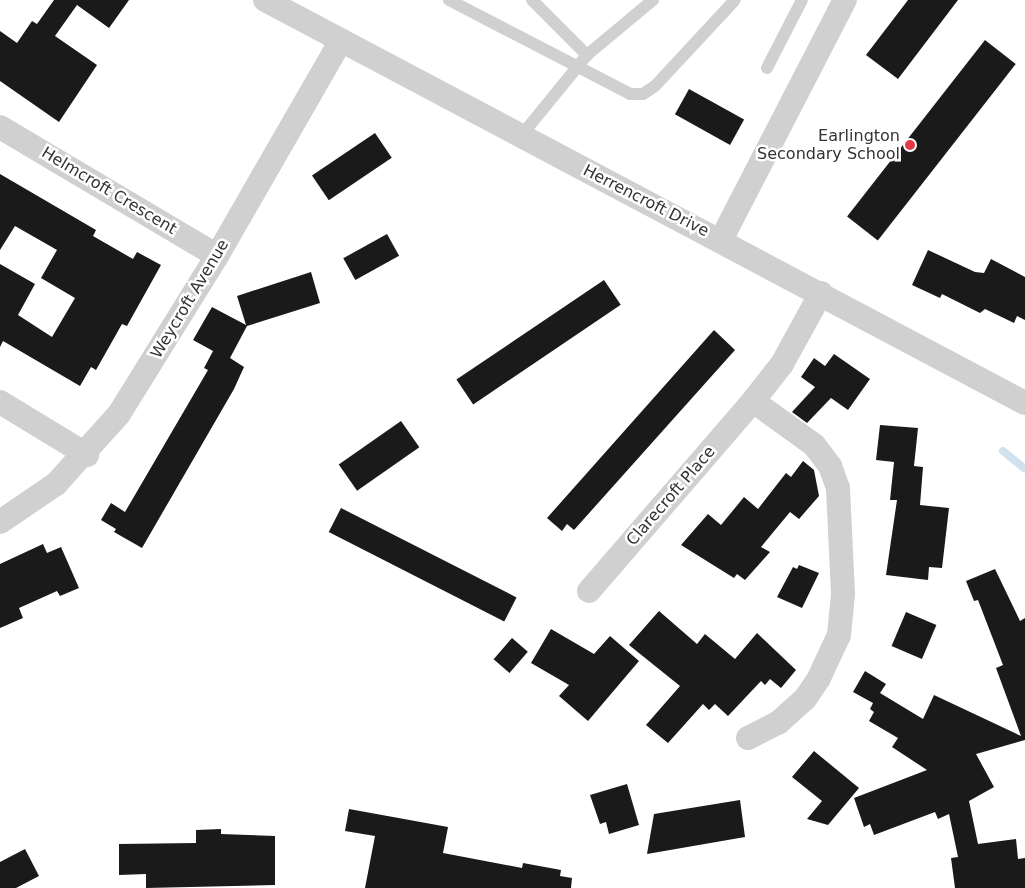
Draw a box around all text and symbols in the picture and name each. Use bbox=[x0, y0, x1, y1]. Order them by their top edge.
place label: Earlington Secondary School bbox=[757, 126, 900, 164]
marker: Earlington Secondary School bbox=[904, 139, 916, 151]
street label: Helmcroft Crescent bbox=[38, 143, 180, 239]
street label: Herrencroft Drive bbox=[580, 161, 712, 241]
street label: Weycroft Avenue bbox=[147, 236, 233, 362]
street label: Clarecroft Place bbox=[623, 442, 719, 550]

